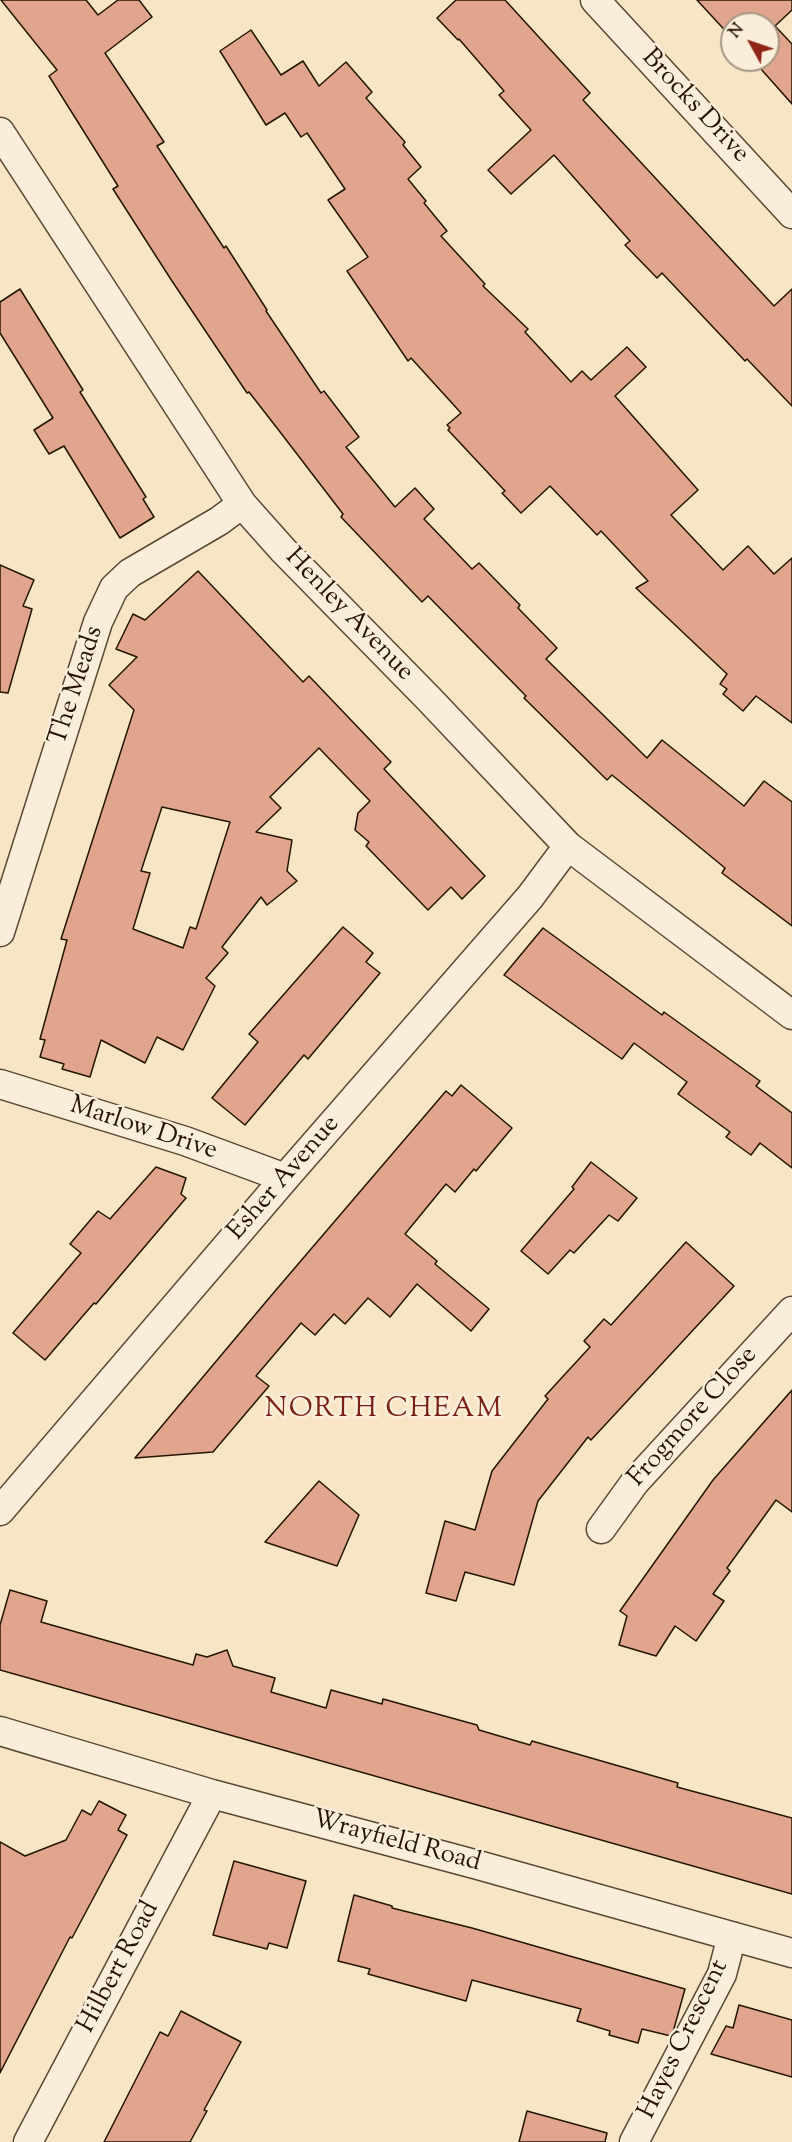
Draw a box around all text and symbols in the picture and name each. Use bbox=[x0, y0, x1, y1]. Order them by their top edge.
north arrow bbox=[720, 12, 780, 72]
text: N bbox=[724, 19, 750, 44]
street label: Brocks Drive bbox=[633, 44, 755, 170]
street label: Henley Avenue bbox=[277, 543, 419, 689]
street label: The Meads bbox=[44, 623, 112, 749]
street label: Marlow Drive bbox=[65, 1092, 221, 1168]
street label: Esher Avenue bbox=[222, 1110, 348, 1248]
street label: Frogmore Close bbox=[623, 1341, 765, 1495]
district label: NORTH CHEAM bbox=[265, 1394, 503, 1428]
street label: Wrayfield Road bbox=[308, 1805, 484, 1881]
street label: Hilbert Road bbox=[72, 1897, 168, 2039]
street label: Hayes Crescent bbox=[633, 1955, 737, 2125]

